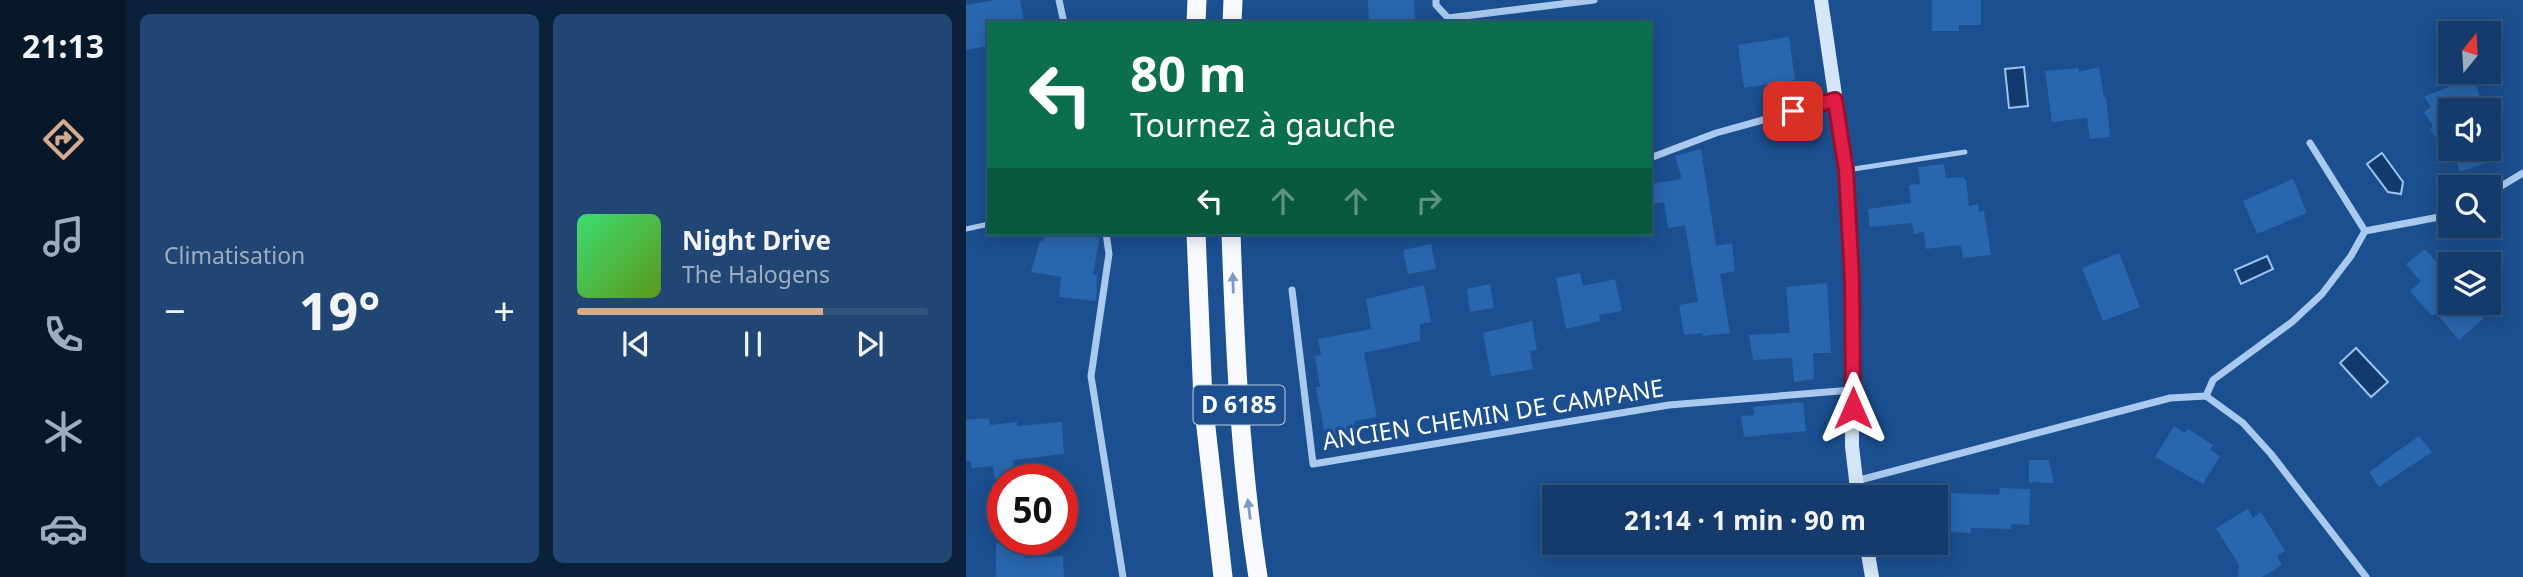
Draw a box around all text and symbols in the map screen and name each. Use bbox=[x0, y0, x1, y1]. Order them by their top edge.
north arrow bbox=[2438, 21, 2501, 84]
map controls bbox=[2438, 21, 2501, 315]
text: 21:13 bbox=[22, 24, 104, 67]
text: 80 m bbox=[1130, 40, 1247, 106]
icon: left bbox=[1015, 49, 1106, 140]
pin bbox=[1763, 81, 1823, 141]
icon: arrive bbox=[1774, 92, 1812, 130]
button: sound bbox=[2438, 98, 2501, 161]
text: Tournez à gauche bbox=[1130, 103, 1396, 146]
icon: directions bbox=[39, 115, 88, 164]
button: search bbox=[2438, 175, 2501, 238]
icon: left bbox=[1191, 182, 1229, 220]
icon: ahead bbox=[1264, 182, 1302, 220]
icon: ahead bbox=[1337, 182, 1375, 220]
icon: right bbox=[1410, 182, 1448, 220]
icon: music bbox=[39, 212, 88, 261]
text: Night Drive bbox=[682, 222, 831, 258]
text: Climatisation bbox=[164, 239, 305, 271]
button: layers bbox=[2438, 252, 2501, 315]
text: The Halogens bbox=[682, 258, 830, 290]
one-way arrow bbox=[1227, 271, 1238, 293]
text: 19° bbox=[299, 274, 380, 345]
text: − bbox=[164, 284, 186, 336]
text: + bbox=[493, 284, 515, 336]
icon: phone bbox=[39, 310, 88, 359]
icon: previous bbox=[617, 325, 655, 363]
icon: pause bbox=[734, 325, 772, 363]
icon: next bbox=[851, 325, 889, 363]
street label: ANCIEN CHEMIN DE CAMPANE bbox=[1320, 370, 1666, 457]
position arrow bbox=[1816, 371, 1890, 445]
road number: D 6185 bbox=[1194, 386, 1284, 424]
icon: climate bbox=[39, 407, 88, 456]
speed limit sign: 50 bbox=[987, 464, 1078, 555]
one-way arrow bbox=[1243, 498, 1254, 520]
text: 21:14 · 1 min · 90 m bbox=[1624, 502, 1866, 538]
icon: car bbox=[39, 504, 88, 553]

